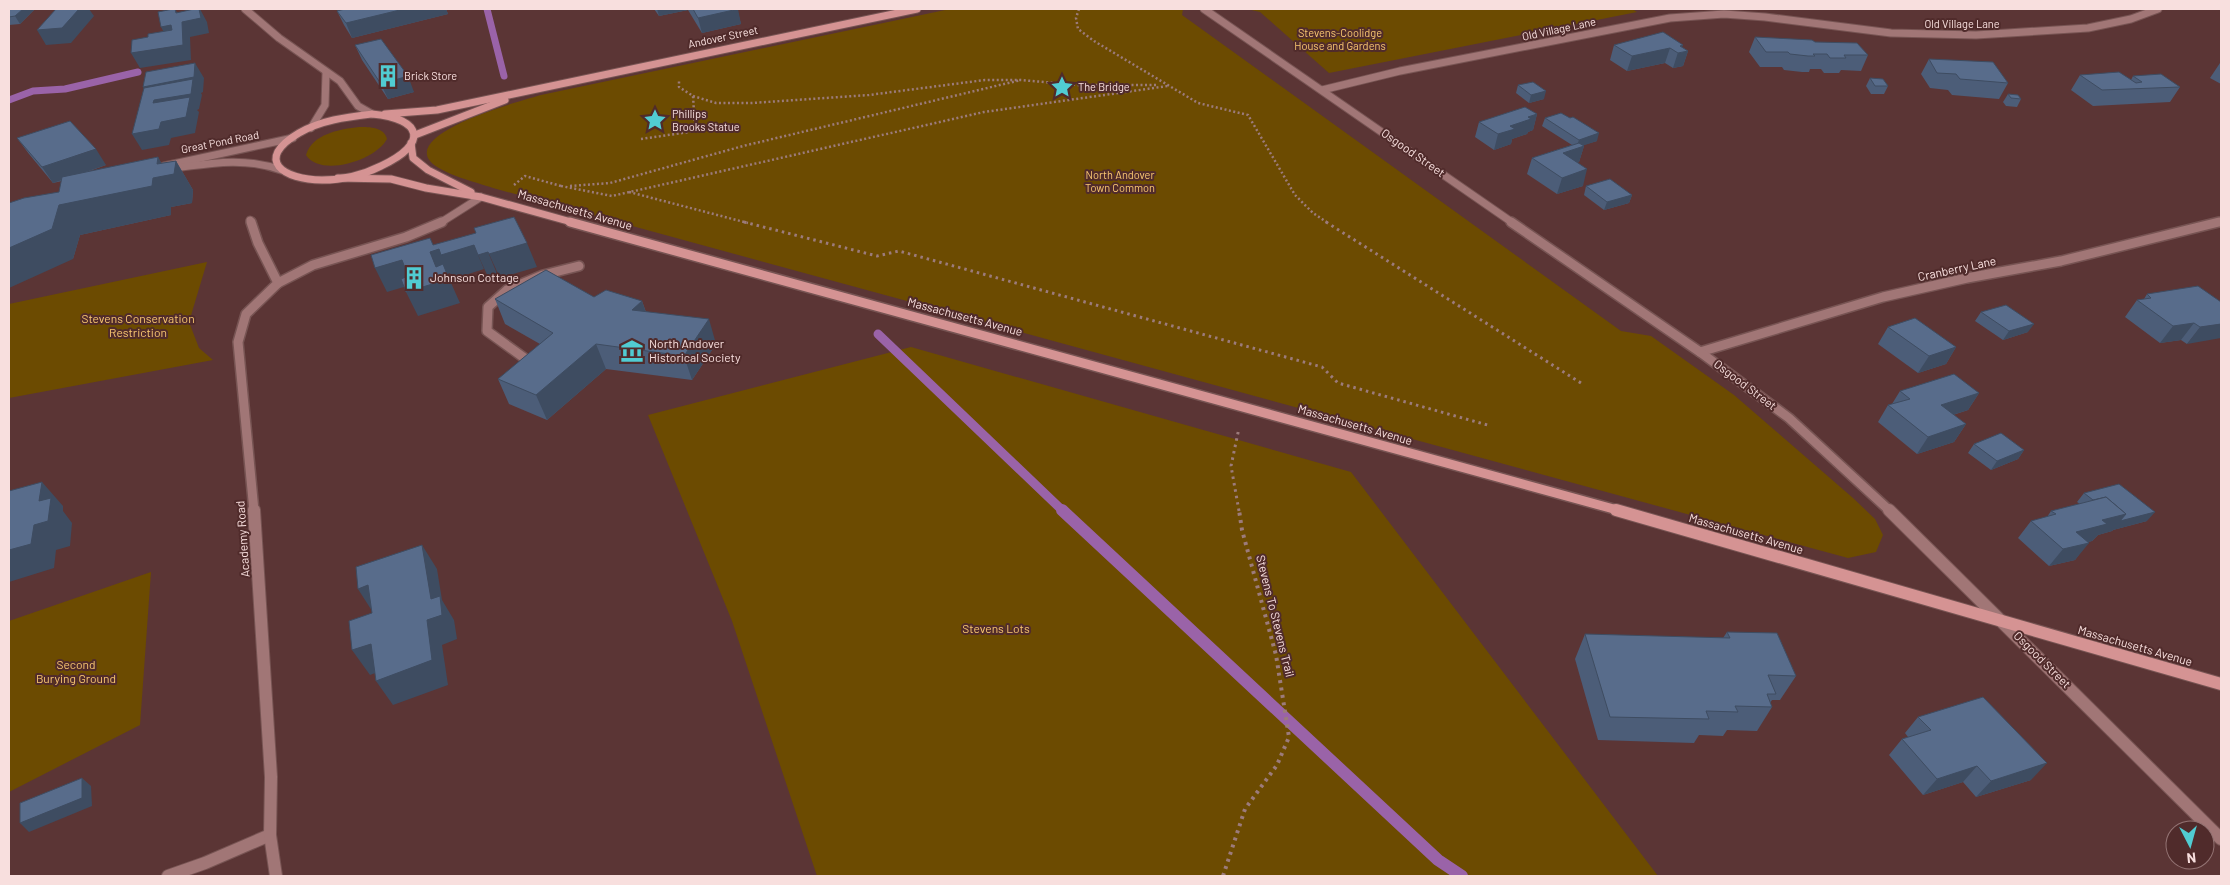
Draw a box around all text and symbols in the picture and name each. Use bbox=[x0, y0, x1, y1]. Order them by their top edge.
street label: Old Village Lane bbox=[1521, 14, 1597, 43]
street label: Old Village Lane bbox=[1924, 17, 2000, 30]
street label: Andover Street bbox=[687, 23, 759, 50]
park label: Stevens-Coolidge House and Gardens bbox=[1294, 26, 1386, 52]
building icon: Brick Store bbox=[375, 63, 401, 89]
place label: Brick Store bbox=[404, 69, 457, 82]
place icon: The Bridge bbox=[1049, 74, 1075, 100]
place label: The Bridge bbox=[1078, 80, 1130, 93]
place icon: Phillips Brooks Statue bbox=[642, 107, 668, 133]
place label: Phillips Brooks Statue bbox=[672, 107, 740, 133]
street label: Osgood Street bbox=[1379, 125, 1448, 179]
street label: Great Pond Road bbox=[180, 128, 260, 155]
park label: North Andover Town Common bbox=[1085, 168, 1155, 194]
street label: Massachusetts Avenue bbox=[516, 186, 634, 232]
street label: Cranberry Lane bbox=[1916, 253, 1997, 283]
building icon: Johnson Cottage bbox=[401, 265, 427, 291]
place label: Johnson Cottage bbox=[430, 270, 519, 284]
street label: Massachusetts Avenue bbox=[906, 294, 1024, 338]
park label: Stevens Conservation Restriction bbox=[81, 311, 195, 339]
place label: North Andover Historical Society bbox=[649, 336, 741, 364]
museum icon: North Andover Historical Society bbox=[619, 338, 645, 364]
street label: Osgood Street bbox=[1712, 356, 1780, 412]
street label: Massachusetts Avenue bbox=[1296, 401, 1414, 447]
street label: Academy Road bbox=[232, 500, 252, 578]
street label: Massachusetts Avenue bbox=[1687, 510, 1805, 556]
street label: Stevens To Stevens Trail bbox=[1254, 553, 1298, 678]
park label: Stevens Lots bbox=[962, 621, 1030, 635]
street label: Massachusetts Avenue bbox=[2076, 622, 2194, 668]
street label: Osgood Street bbox=[2011, 628, 2074, 691]
park label: Second Burying Ground bbox=[36, 657, 116, 685]
north arrow bbox=[2165, 820, 2215, 870]
text: N bbox=[2186, 849, 2197, 867]

